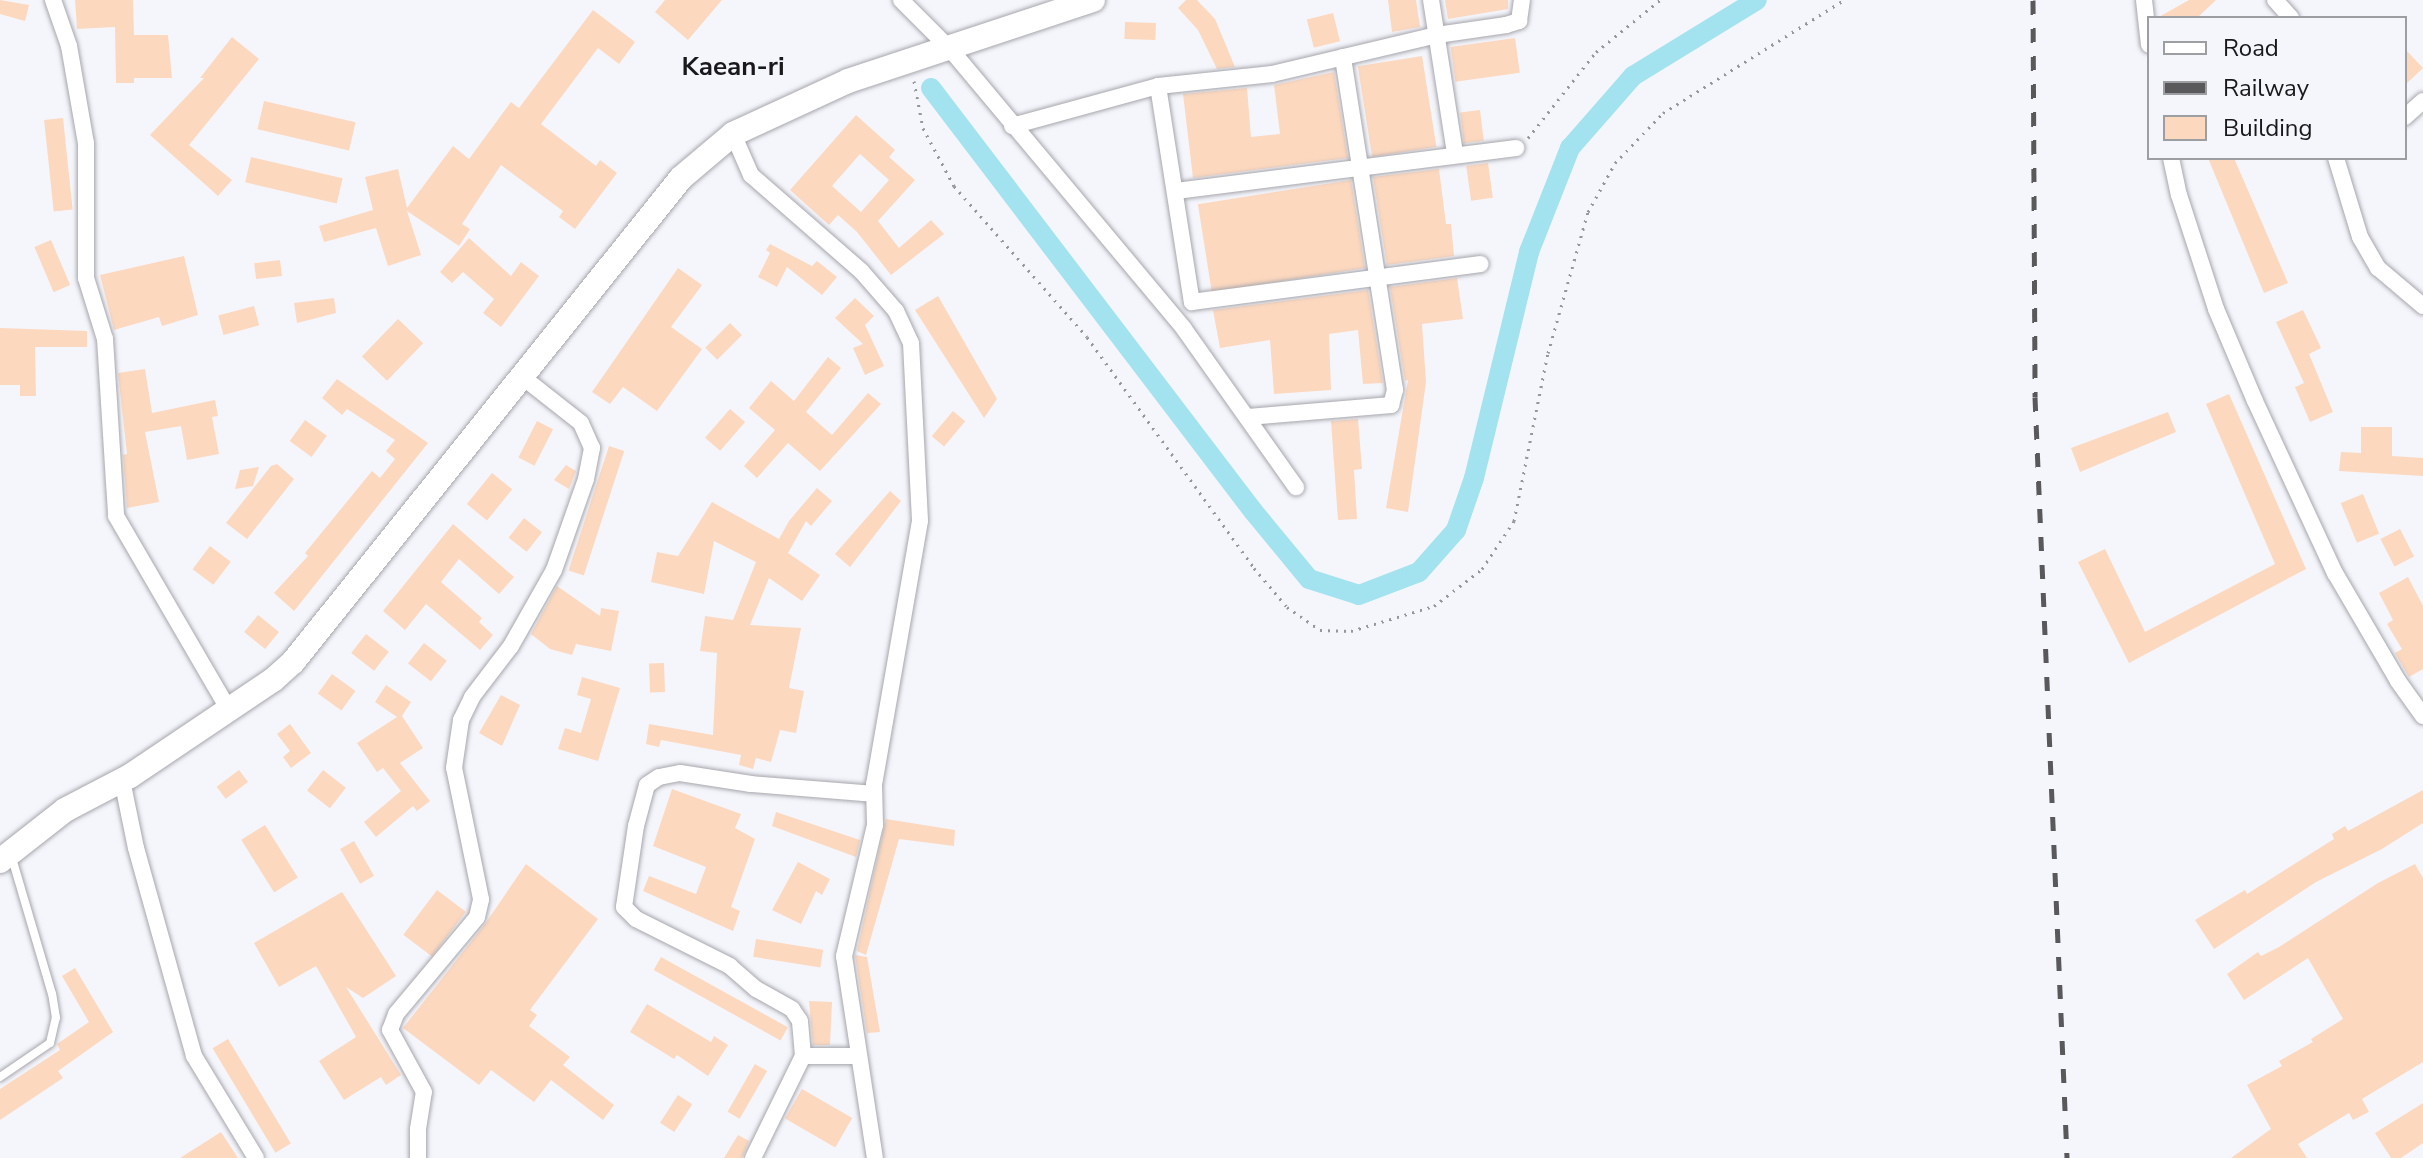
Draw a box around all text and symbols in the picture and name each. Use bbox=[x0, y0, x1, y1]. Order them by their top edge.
legend bbox=[2147, 16, 2407, 160]
text: Road bbox=[2223, 32, 2279, 64]
district label: Kaean-ri bbox=[681, 51, 785, 83]
text: Railway bbox=[2223, 72, 2309, 104]
text: Building bbox=[2223, 112, 2313, 144]

